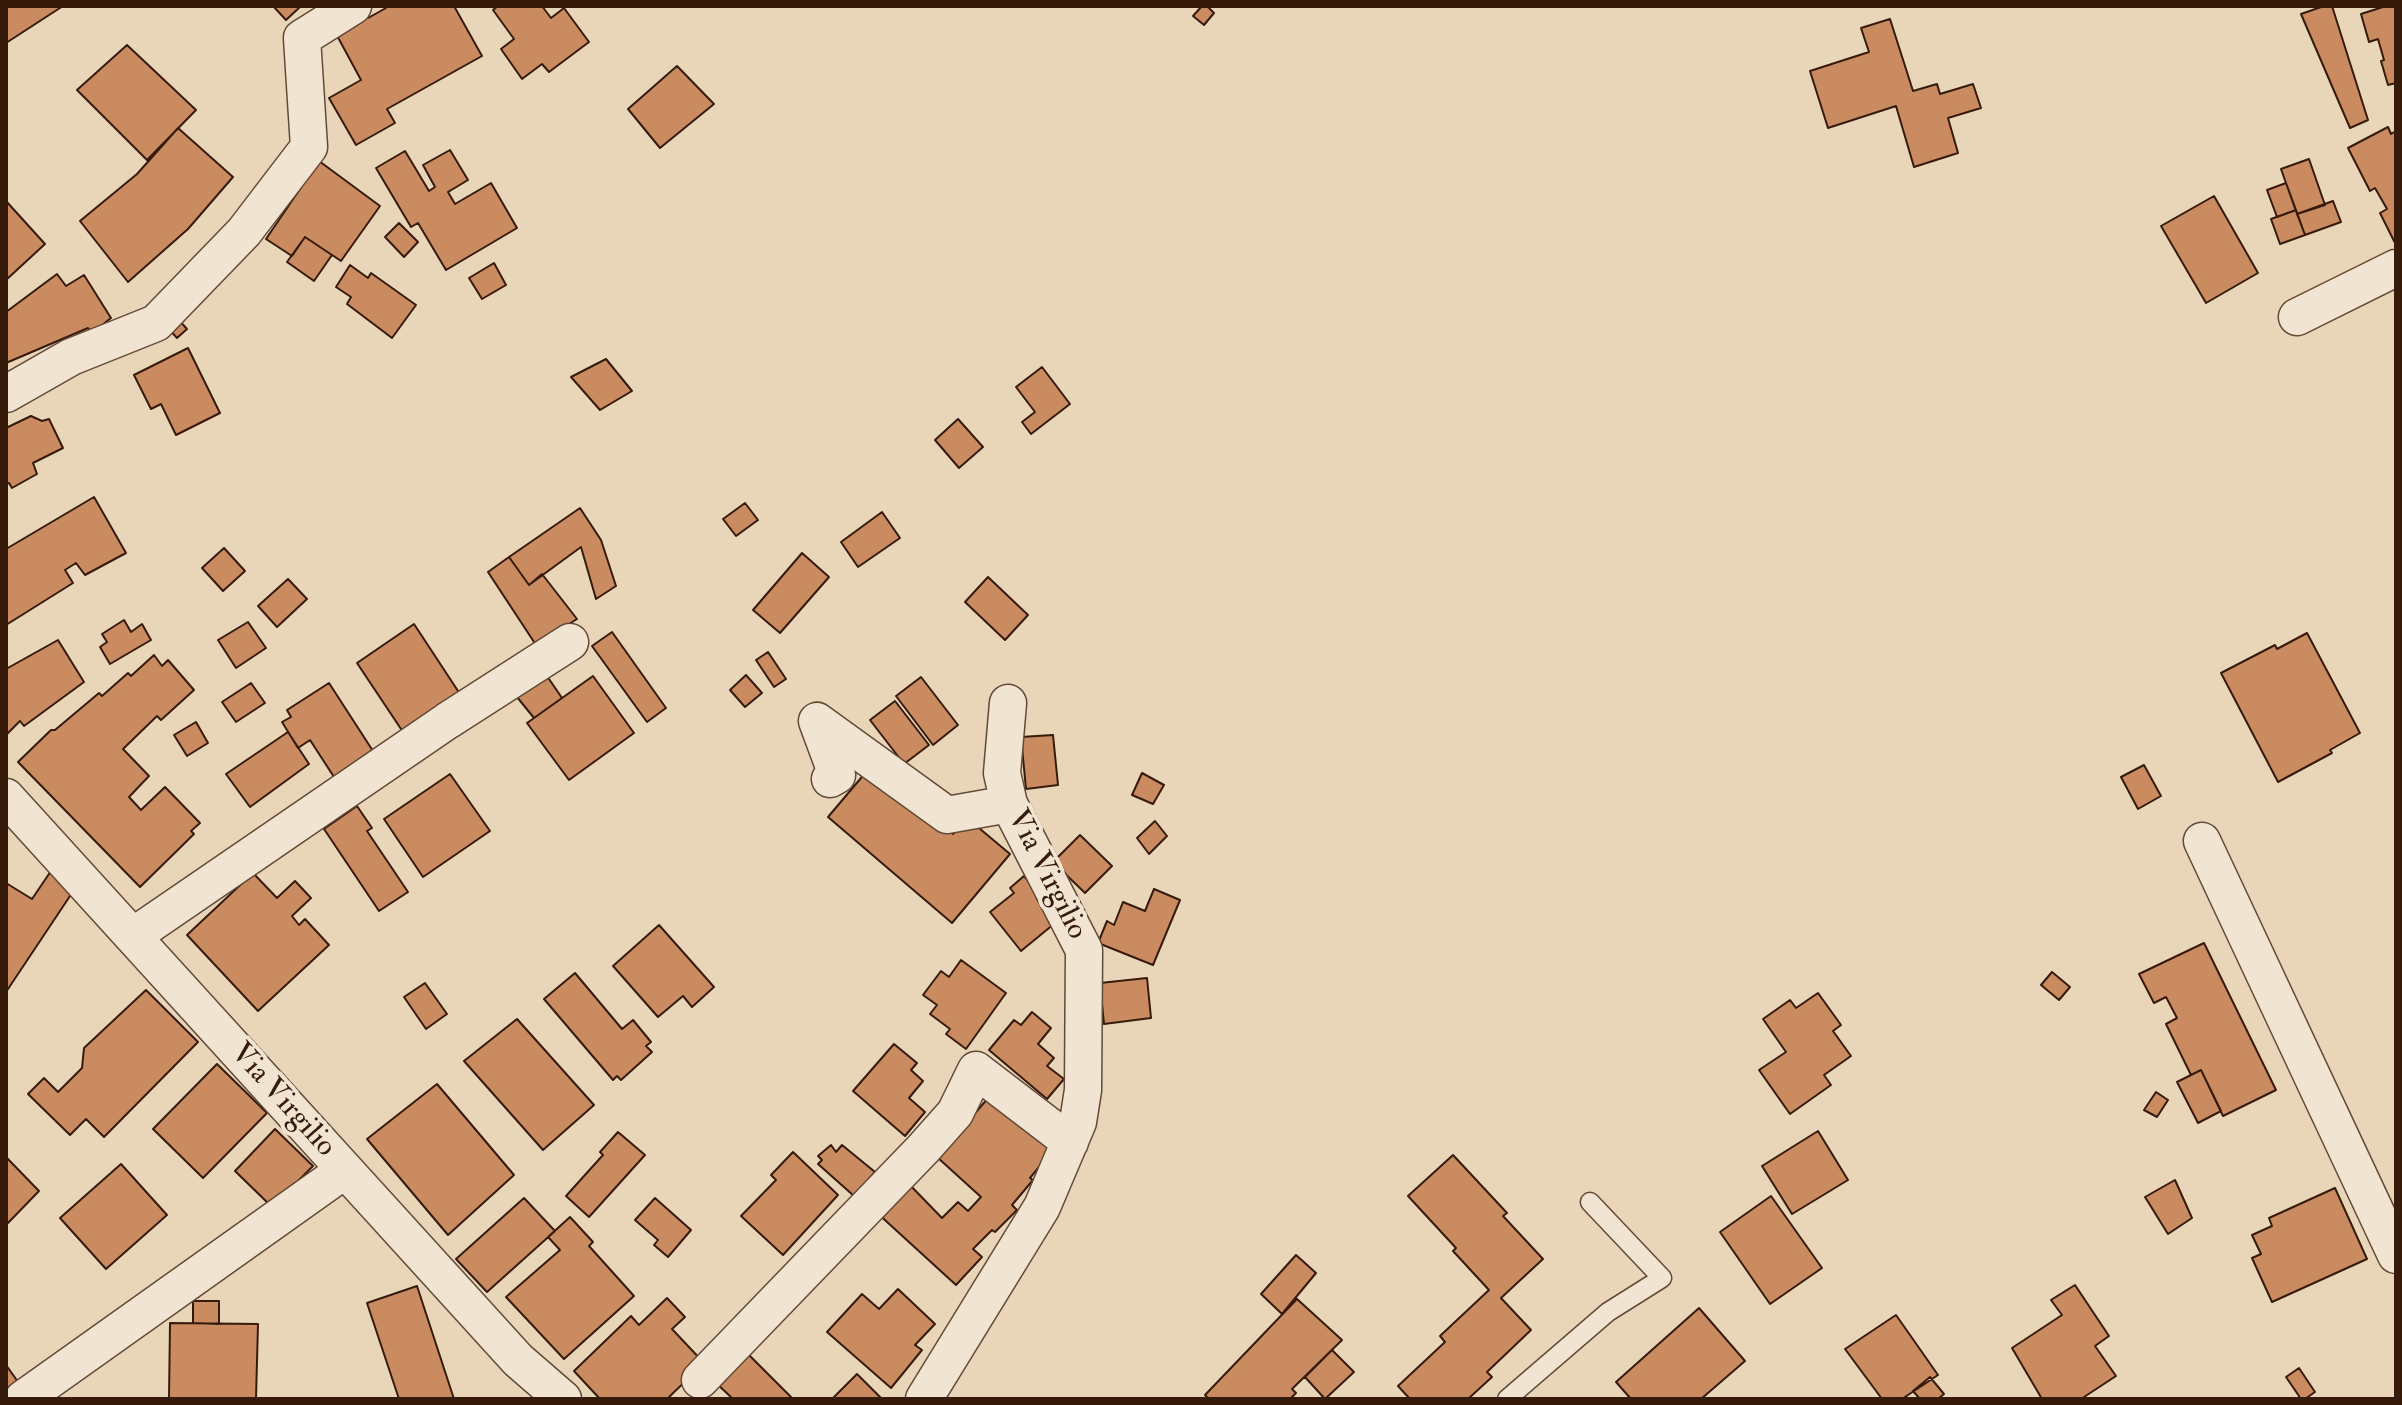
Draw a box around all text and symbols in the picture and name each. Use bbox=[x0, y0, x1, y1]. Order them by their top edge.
street label: Via Virgilio bbox=[998, 804, 1094, 946]
street label: Via Virgilio bbox=[222, 1037, 342, 1165]

